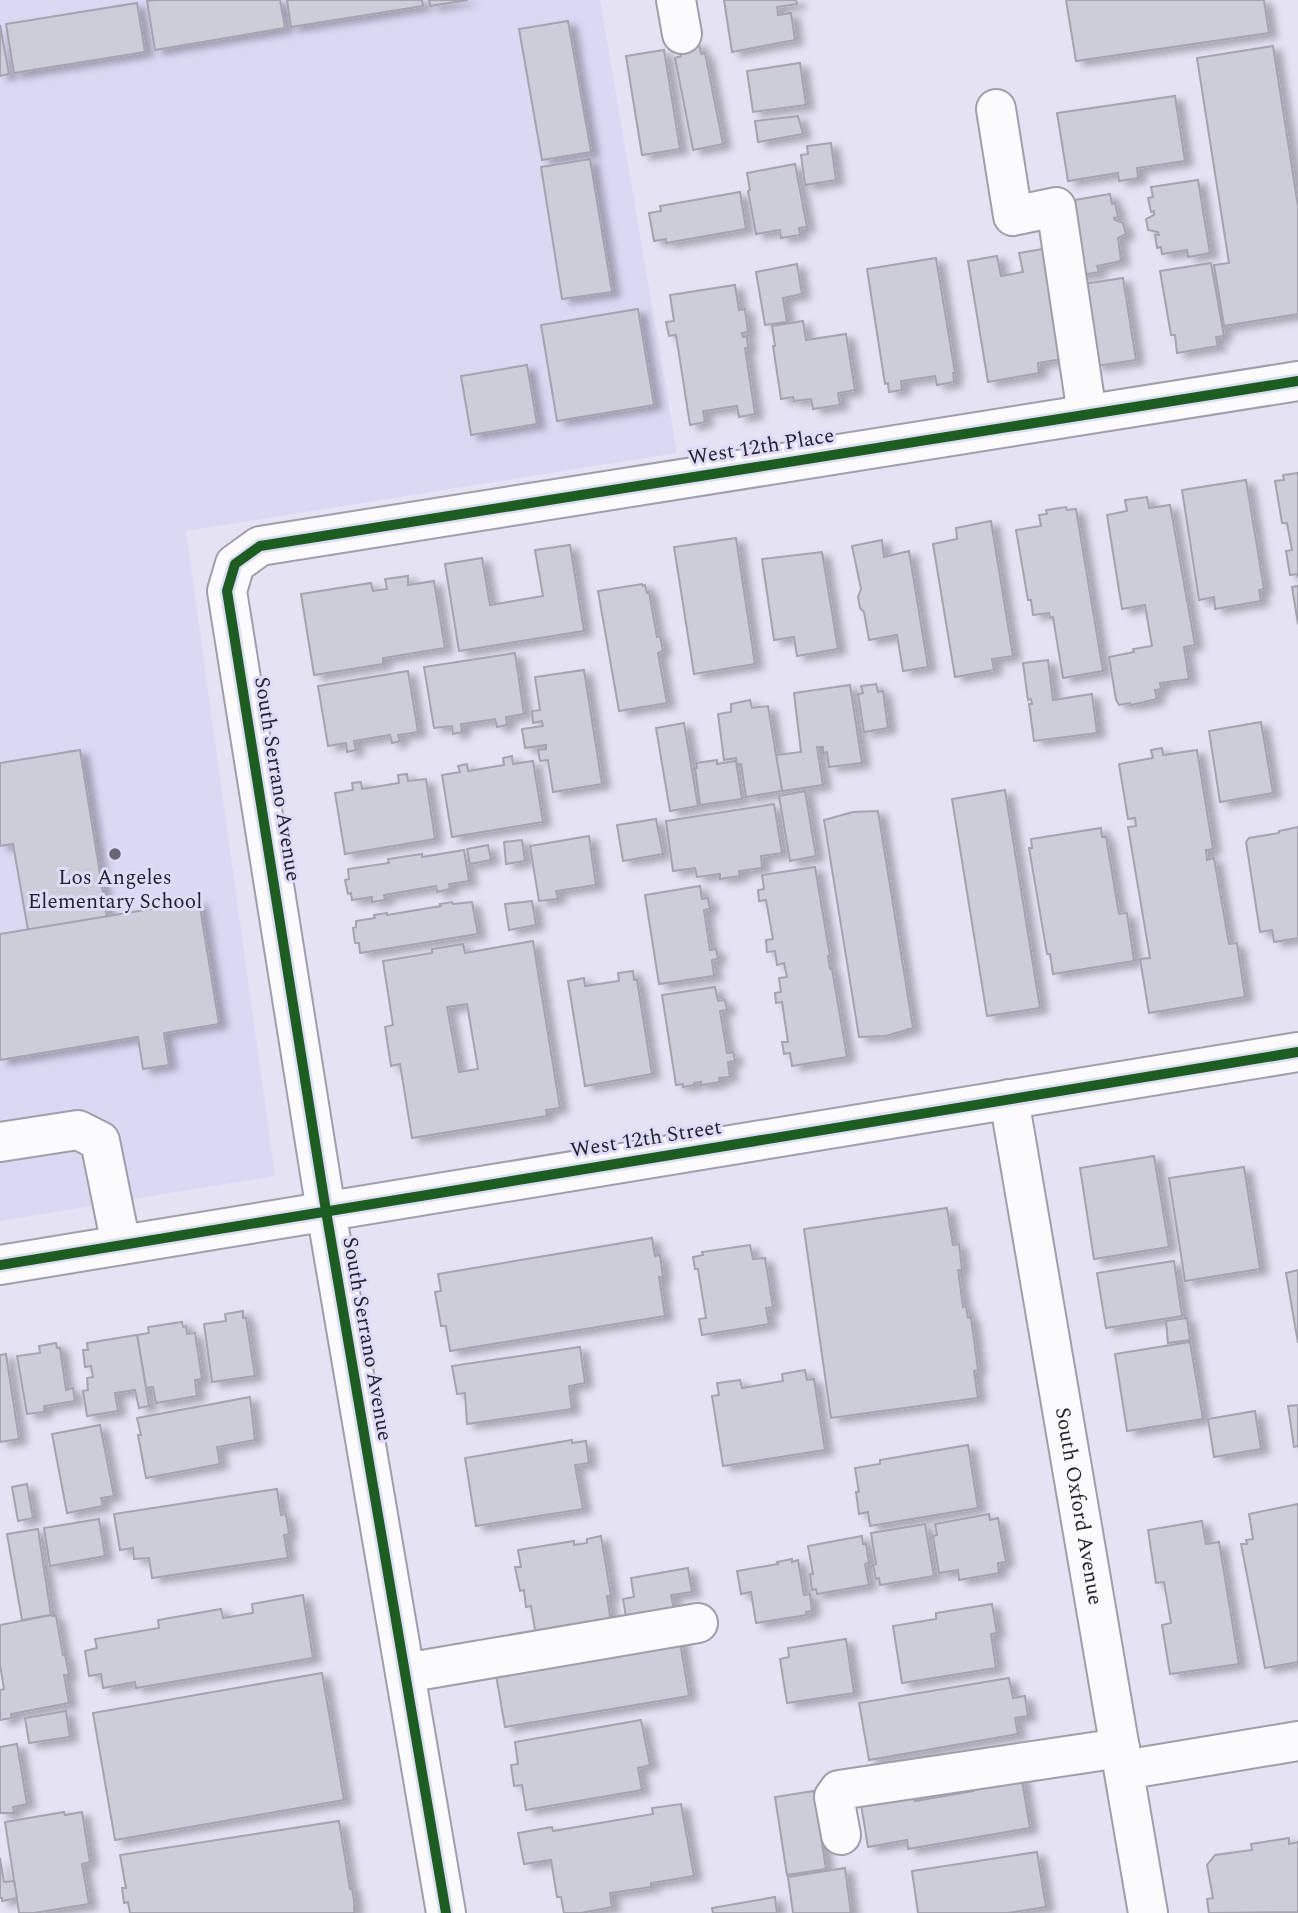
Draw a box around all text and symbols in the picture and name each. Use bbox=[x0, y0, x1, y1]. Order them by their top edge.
street label: West 12th Place bbox=[685, 420, 837, 474]
street label: South Serrano Avenue bbox=[245, 674, 309, 884]
marker: Los Angeles Elementary School bbox=[107, 846, 123, 862]
place label: Los Angeles Elementary School bbox=[28, 862, 202, 918]
street label: West 12th Street bbox=[568, 1111, 724, 1167]
street label: South Serrano Avenue bbox=[333, 1234, 401, 1444]
street label: South Oxford Avenue bbox=[1046, 1405, 1111, 1607]

